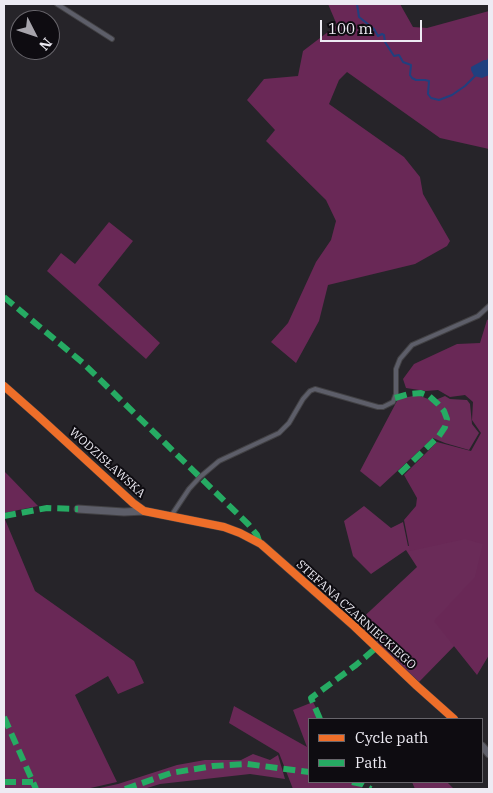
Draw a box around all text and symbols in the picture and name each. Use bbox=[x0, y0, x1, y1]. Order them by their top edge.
north arrow bbox=[10, 10, 60, 60]
scale bar bbox=[323, 10, 426, 42]
text: 100 m bbox=[328, 19, 373, 38]
text: N bbox=[35, 34, 56, 54]
street label: WODZISŁAWSKA bbox=[66, 425, 148, 501]
street label: STEFANA CZARNIECKIEGO bbox=[293, 557, 419, 673]
legend bbox=[308, 718, 483, 783]
text: Cycle path bbox=[355, 728, 428, 747]
text: Path bbox=[355, 753, 387, 772]

